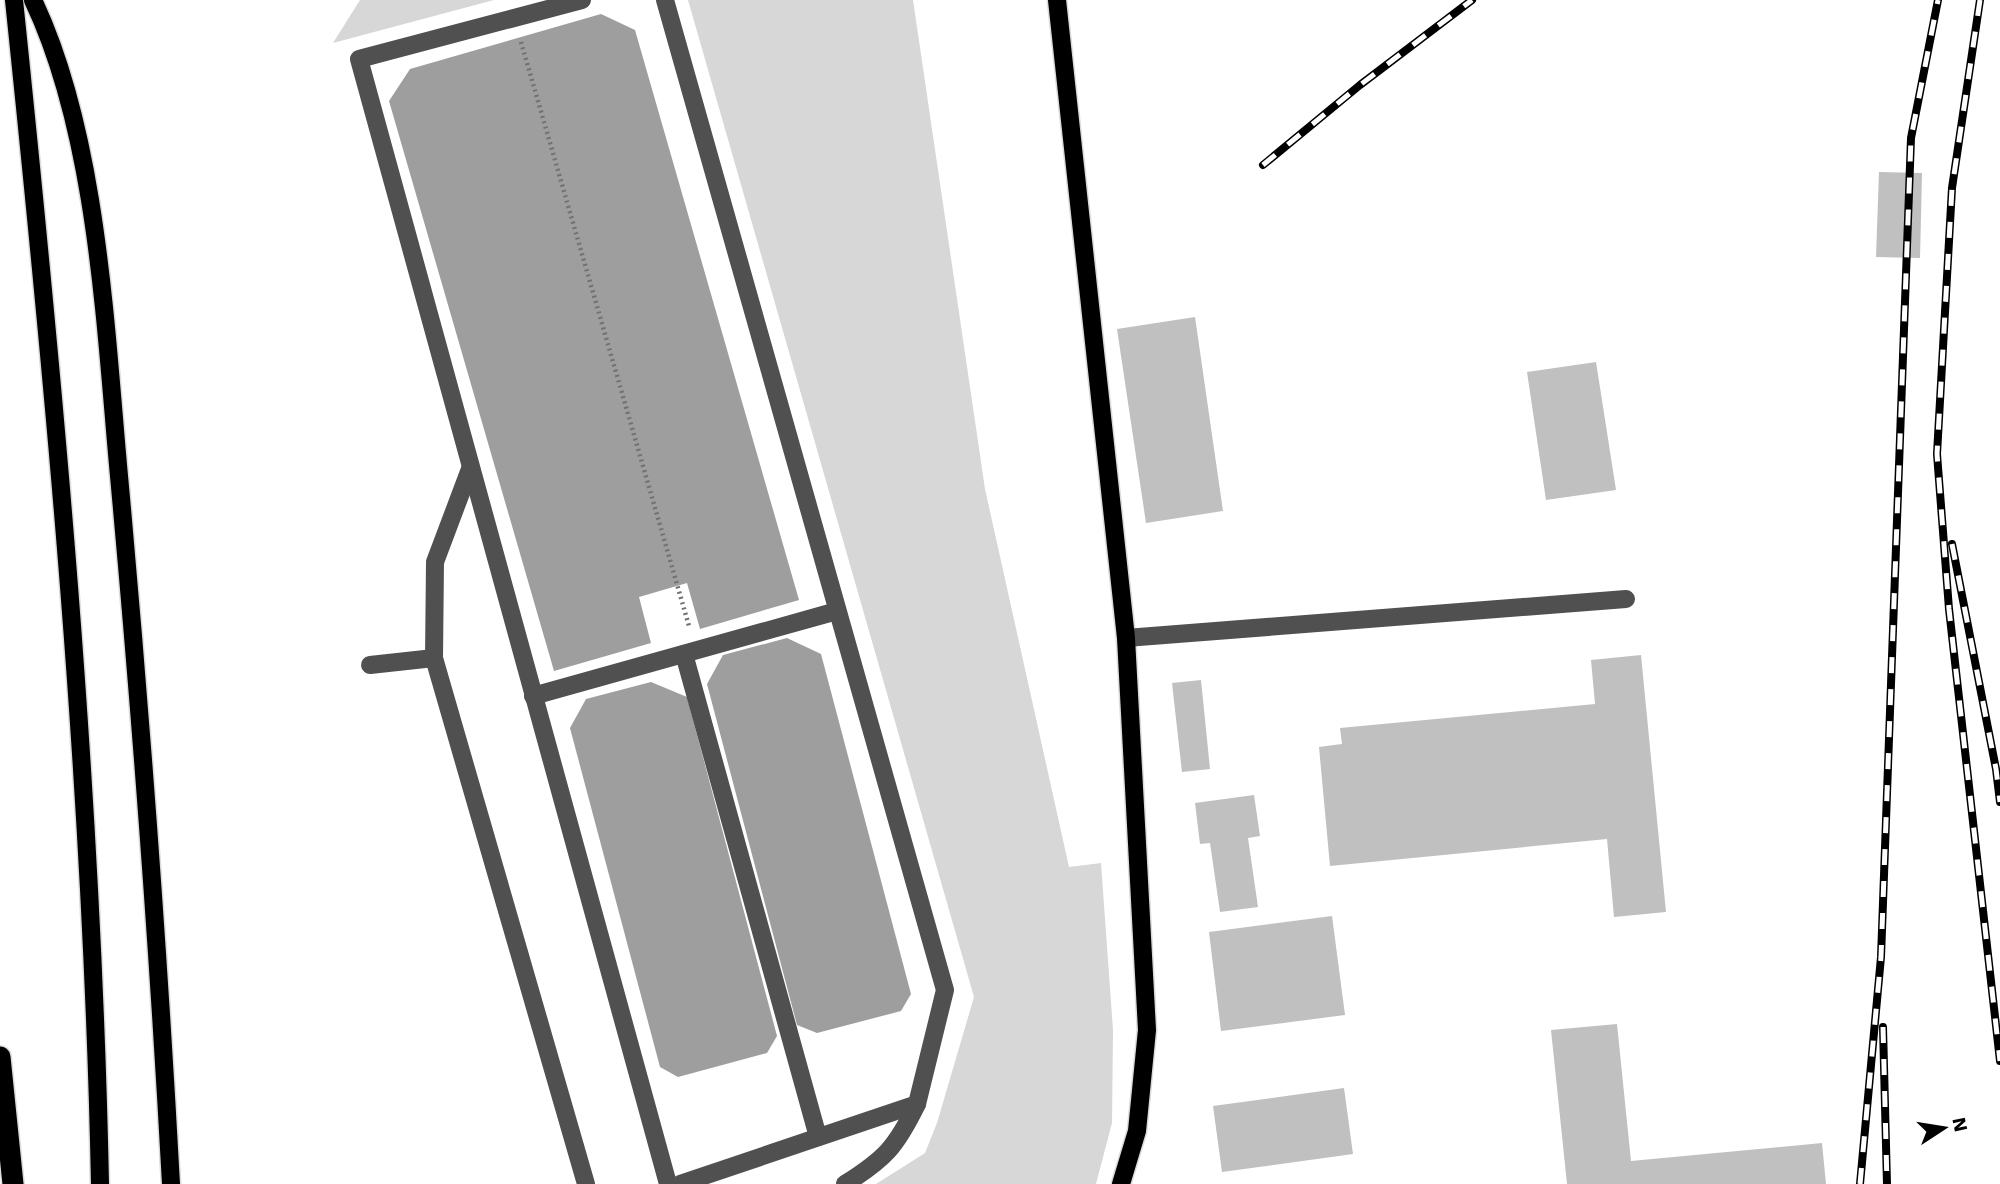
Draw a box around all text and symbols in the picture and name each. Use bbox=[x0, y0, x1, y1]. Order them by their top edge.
north arrow bbox=[1909, 1093, 1979, 1163]
text: N bbox=[1947, 1115, 1973, 1134]

